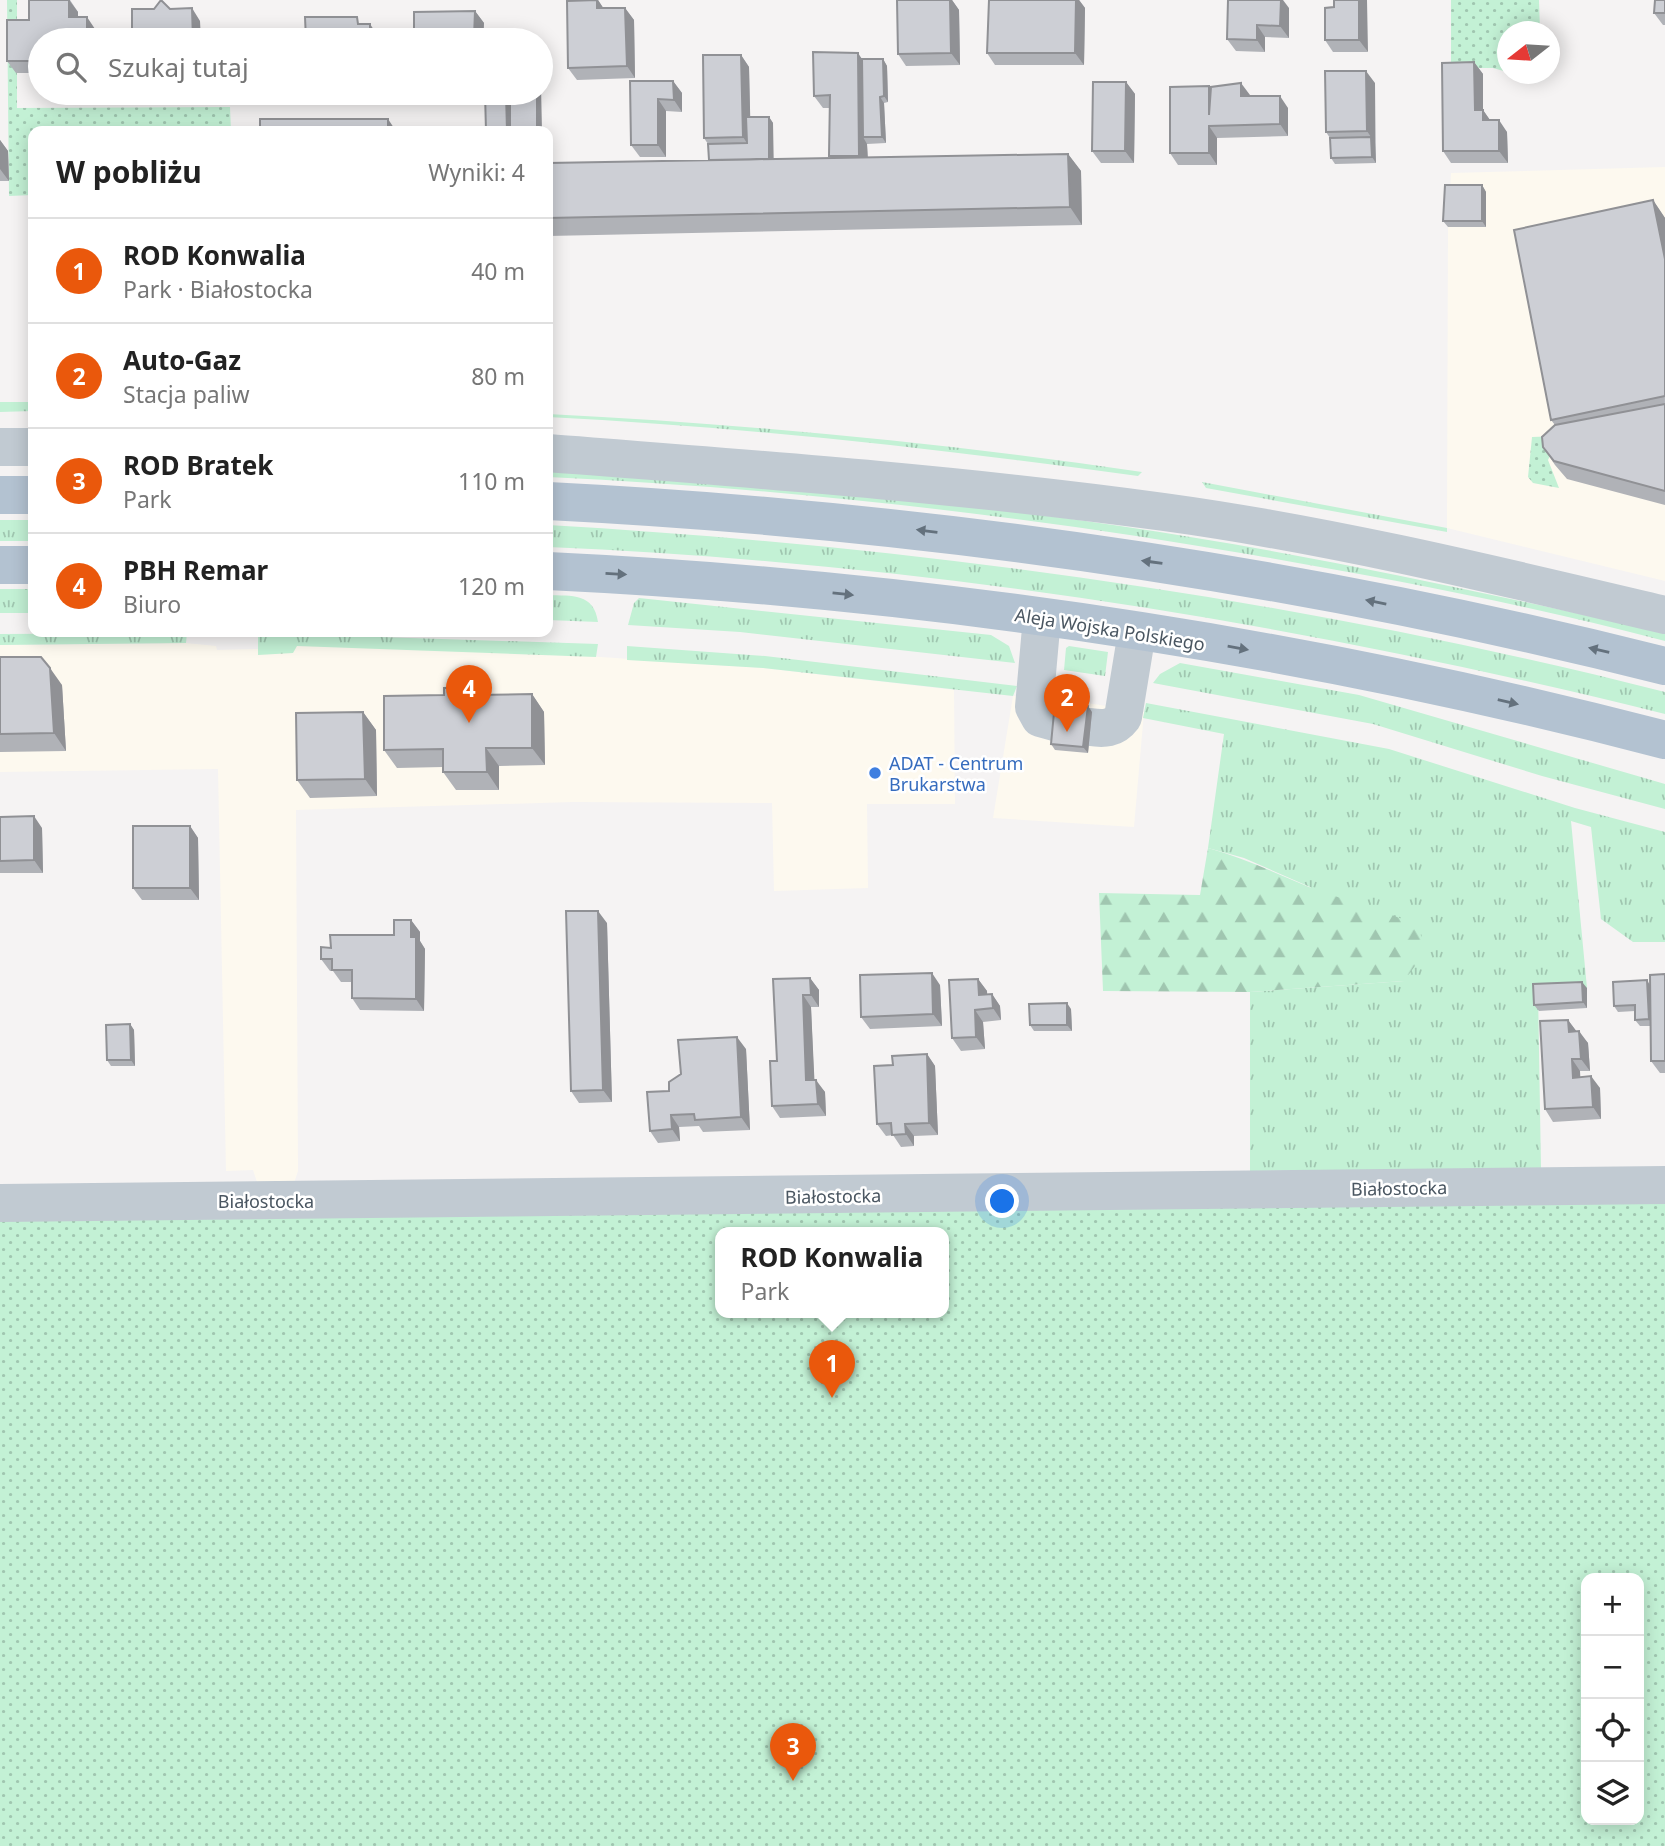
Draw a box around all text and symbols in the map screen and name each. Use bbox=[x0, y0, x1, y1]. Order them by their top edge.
north arrow bbox=[1497, 21, 1560, 84]
search box bbox=[28, 28, 553, 105]
icon: search bbox=[52, 48, 90, 86]
text: Szukaj tutaj bbox=[108, 49, 249, 85]
text: W pobliżu bbox=[56, 151, 202, 192]
text: Wyniki: 4 bbox=[428, 156, 525, 188]
text: ROD Konwalia bbox=[123, 237, 306, 273]
text: 1 bbox=[72, 255, 86, 287]
text: 40 m bbox=[471, 255, 525, 287]
text: Park · Białostocka bbox=[123, 273, 313, 305]
text: Auto-Gaz bbox=[123, 342, 241, 378]
text: 2 bbox=[72, 360, 86, 392]
text: 80 m bbox=[471, 360, 525, 392]
text: Stacja paliw bbox=[123, 378, 250, 410]
text: ROD Bratek bbox=[123, 447, 273, 483]
text: 3 bbox=[72, 465, 86, 497]
text: 110 m bbox=[458, 465, 525, 497]
text: Park bbox=[123, 483, 172, 515]
one-way arrow bbox=[916, 526, 938, 537]
text: PBH Remar bbox=[123, 552, 268, 588]
one-way arrow bbox=[1141, 556, 1163, 567]
one-way arrow bbox=[605, 569, 627, 580]
text: 4 bbox=[72, 570, 86, 602]
text: 120 m bbox=[458, 570, 525, 602]
text: Biuro bbox=[123, 588, 181, 620]
one-way arrow bbox=[832, 588, 854, 599]
one-way arrow bbox=[1365, 597, 1387, 608]
street label: Aleja Wojska Polskiego bbox=[1013, 602, 1207, 656]
one-way arrow bbox=[1227, 643, 1249, 654]
one-way arrow bbox=[1588, 644, 1610, 655]
pin: 4 bbox=[446, 665, 492, 723]
pin: 2 bbox=[1044, 674, 1090, 732]
one-way arrow bbox=[1497, 696, 1519, 707]
place label: ADAT - Centrum Brukarstwa bbox=[889, 751, 1023, 796]
marker: ADAT - Centrum Brukarstwa bbox=[867, 765, 883, 781]
street label: Białostocka bbox=[1351, 1175, 1447, 1201]
street label: Białostocka bbox=[785, 1183, 881, 1209]
your location bbox=[985, 1184, 1019, 1218]
street label: Białostocka bbox=[218, 1189, 314, 1213]
popup bbox=[715, 1227, 949, 1318]
text: ROD Konwalia bbox=[741, 1239, 923, 1275]
text: Park bbox=[741, 1275, 789, 1307]
pin: 1 bbox=[809, 1340, 855, 1398]
map controls bbox=[1581, 1573, 1644, 1825]
button: + bbox=[1581, 1573, 1644, 1636]
button: − bbox=[1581, 1636, 1644, 1699]
button: locate bbox=[1581, 1699, 1644, 1762]
pin: 3 bbox=[770, 1723, 816, 1781]
button: layers bbox=[1581, 1762, 1644, 1825]

